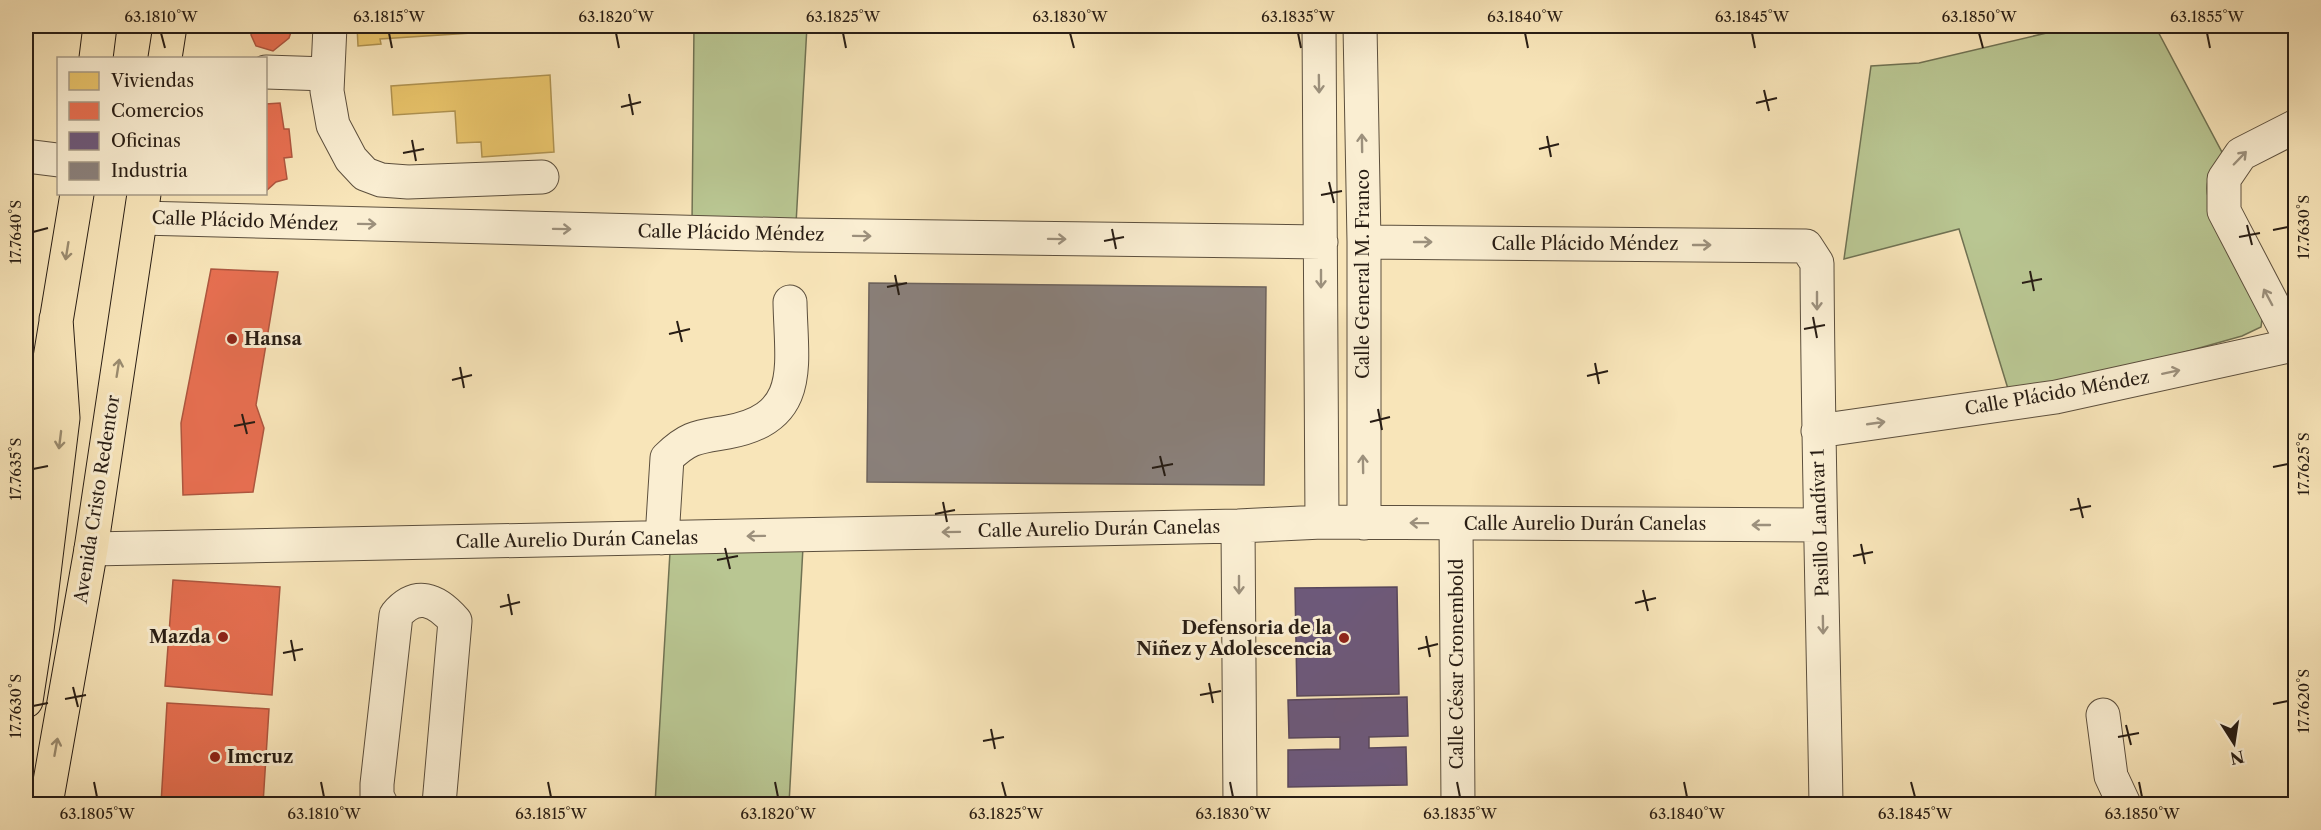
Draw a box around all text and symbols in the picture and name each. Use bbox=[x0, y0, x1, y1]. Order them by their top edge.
text: 63.1810°W bbox=[124, 7, 198, 26]
text: 63.1815°W bbox=[353, 7, 426, 26]
text: 63.1820°W bbox=[578, 7, 654, 26]
text: 63.1825°W bbox=[806, 7, 881, 26]
text: 63.1830°W bbox=[1032, 7, 1108, 26]
text: 63.1835°W bbox=[1261, 7, 1336, 26]
text: 63.1840°W bbox=[1487, 7, 1563, 26]
text: 63.1845°W bbox=[1715, 7, 1790, 26]
text: 63.1850°W bbox=[1941, 7, 2017, 26]
text: 63.1855°W bbox=[2170, 7, 2245, 26]
legend bbox=[57, 57, 267, 195]
text: Viviendas bbox=[110, 70, 194, 92]
one-way arrow bbox=[1313, 73, 1325, 93]
text: Comercios bbox=[111, 100, 204, 122]
text: Oficinas bbox=[111, 130, 181, 152]
one-way arrow bbox=[1357, 134, 1368, 154]
one-way arrow bbox=[2233, 151, 2247, 166]
text: Industria bbox=[111, 160, 188, 182]
street label: Calle General M. Franco bbox=[1352, 169, 1374, 379]
text: 17.7630°S bbox=[2294, 195, 2313, 259]
text: 17.7640°S bbox=[6, 200, 25, 264]
street label: Calle Plácido Méndez bbox=[151, 207, 339, 235]
one-way arrow bbox=[357, 219, 377, 230]
street label: Calle Plácido Méndez bbox=[637, 220, 825, 246]
one-way arrow bbox=[552, 223, 572, 235]
one-way arrow bbox=[852, 230, 872, 241]
one-way arrow bbox=[1046, 233, 1066, 244]
street label: Calle Plácido Méndez bbox=[1492, 233, 1678, 255]
one-way arrow bbox=[1412, 236, 1432, 248]
one-way arrow bbox=[1691, 239, 1711, 251]
one-way arrow bbox=[62, 241, 73, 261]
one-way arrow bbox=[1315, 268, 1327, 288]
one-way arrow bbox=[2262, 288, 2274, 306]
one-way arrow bbox=[1811, 290, 1823, 310]
place label: Hansa bbox=[244, 328, 302, 350]
marker: Hansa bbox=[225, 332, 239, 346]
one-way arrow bbox=[113, 358, 124, 378]
street label: Calle Plácido Méndez bbox=[1963, 366, 2151, 420]
one-way arrow bbox=[2161, 366, 2180, 377]
street label: Avenida Cristo Redentor bbox=[70, 393, 124, 606]
one-way arrow bbox=[1865, 417, 1885, 428]
one-way arrow bbox=[54, 429, 65, 449]
text: 17.7625°S bbox=[2294, 432, 2313, 496]
text: 17.7635°S bbox=[6, 438, 25, 500]
street label: Pasillo Landívar 1 bbox=[1806, 448, 1834, 597]
one-way arrow bbox=[1358, 455, 1369, 475]
street label: Calle Aurelio Durán Canelas bbox=[1464, 513, 1706, 535]
street label: Calle Aurelio Durán Canelas bbox=[978, 516, 1220, 542]
one-way arrow bbox=[1409, 518, 1429, 529]
one-way arrow bbox=[1751, 519, 1771, 531]
one-way arrow bbox=[941, 526, 961, 538]
street label: Calle Aurelio Durán Canelas bbox=[456, 527, 698, 553]
one-way arrow bbox=[746, 531, 766, 542]
street label: Calle César Cronembold bbox=[1446, 559, 1468, 769]
one-way arrow bbox=[1233, 574, 1245, 594]
one-way arrow bbox=[1817, 615, 1829, 635]
place label: Defensoria de la Niñez y Adolescencia bbox=[1136, 617, 1333, 660]
place label: Mazda bbox=[149, 626, 212, 648]
marker: Mazda bbox=[216, 630, 230, 644]
marker: Defensoria de la Niñez y Adolescencia bbox=[1337, 631, 1351, 645]
text: 17.7620°S bbox=[2294, 669, 2313, 733]
text: 17.7630°S bbox=[6, 674, 25, 738]
north arrow bbox=[2204, 713, 2264, 773]
one-way arrow bbox=[51, 738, 62, 757]
place label: Imcruz bbox=[227, 746, 293, 768]
text: N bbox=[2228, 746, 2246, 769]
marker: Imcruz bbox=[208, 750, 222, 764]
text: 63.1805°W bbox=[59, 804, 135, 823]
text: 63.1810°W bbox=[287, 804, 361, 823]
text: 63.1815°W bbox=[515, 804, 588, 823]
text: 63.1820°W bbox=[740, 804, 816, 823]
text: 63.1825°W bbox=[969, 804, 1044, 823]
text: 63.1830°W bbox=[1195, 804, 1271, 823]
text: 63.1835°W bbox=[1423, 804, 1498, 823]
text: 63.1840°W bbox=[1649, 804, 1725, 823]
text: 63.1845°W bbox=[1878, 804, 1953, 823]
text: 63.1850°W bbox=[2104, 804, 2180, 823]

